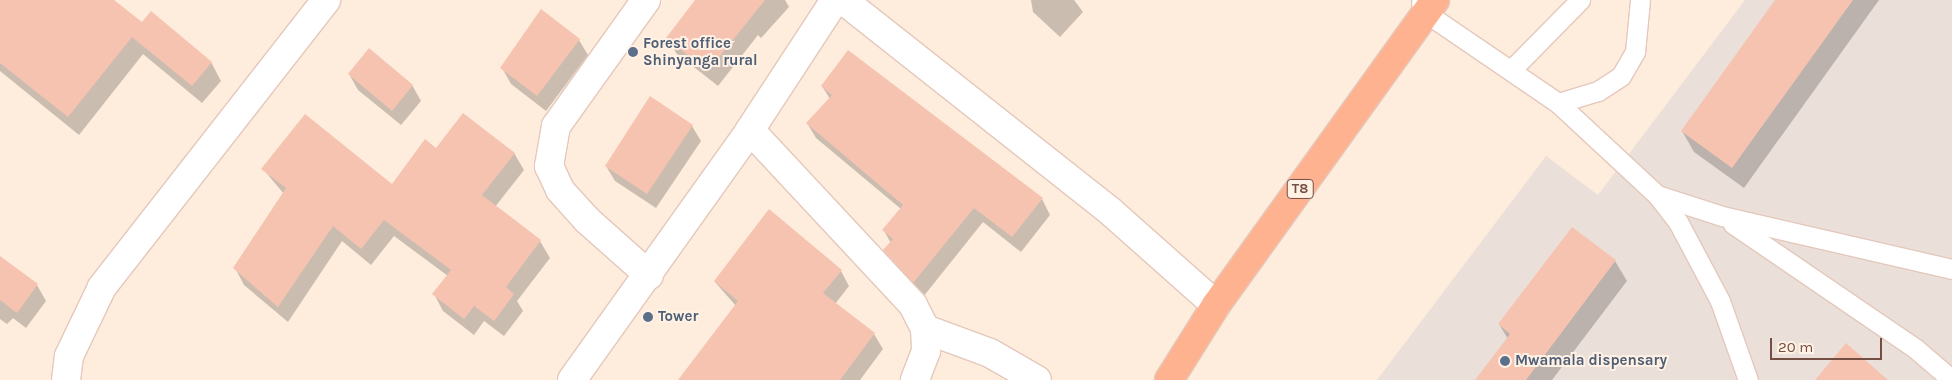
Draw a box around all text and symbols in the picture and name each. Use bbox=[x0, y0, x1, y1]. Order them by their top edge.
place label: Forest office Shinyanga rural bbox=[643, 34, 758, 69]
marker: Forest office Shinyanga rural bbox=[627, 46, 639, 58]
road number: T8 bbox=[1286, 178, 1314, 200]
place label: Tower bbox=[658, 308, 698, 326]
marker: Tower bbox=[642, 311, 654, 323]
scale bar bbox=[1772, 328, 1884, 360]
text: 20 m bbox=[1778, 338, 1813, 356]
place label: Mwamala dispensary bbox=[1515, 352, 1667, 370]
marker: Mwamala dispensary bbox=[1499, 355, 1511, 367]

